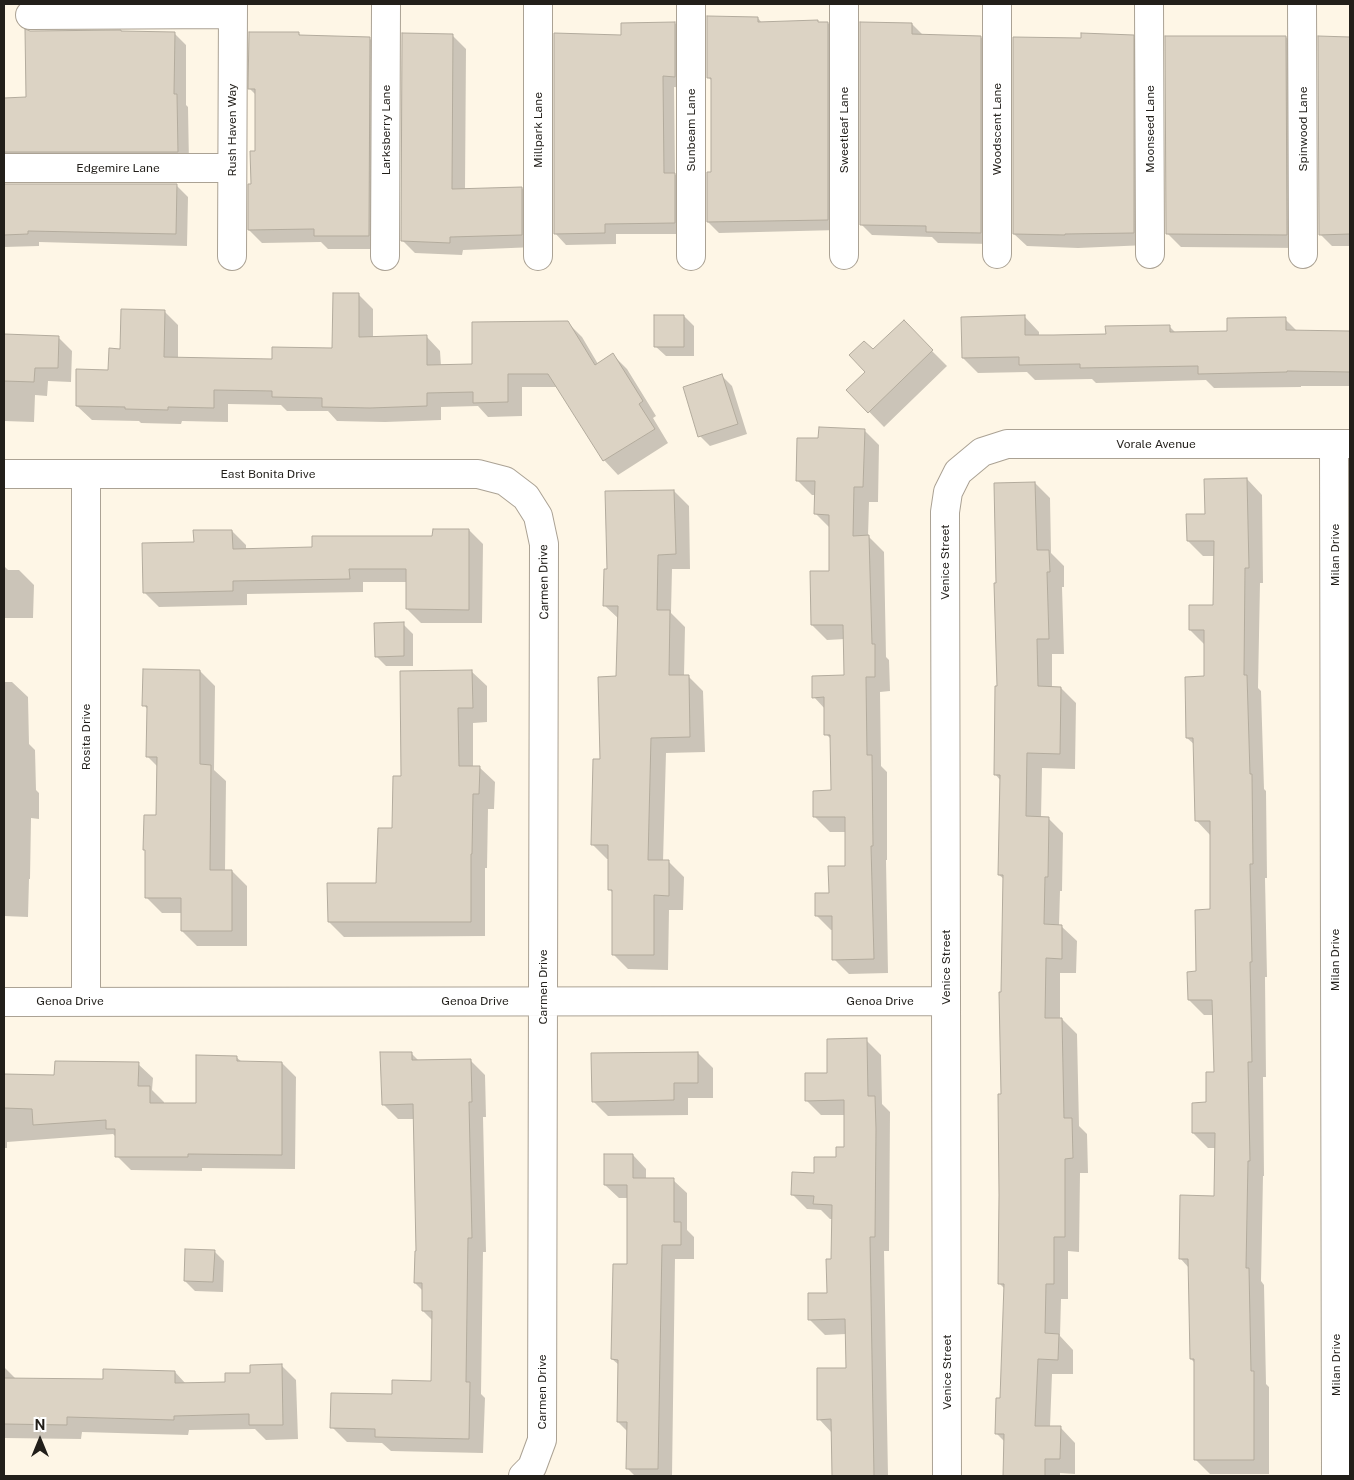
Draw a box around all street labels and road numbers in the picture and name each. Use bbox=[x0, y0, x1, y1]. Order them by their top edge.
street label: Woodscent Lane bbox=[990, 83, 1004, 175]
street label: Rush Haven Way bbox=[225, 84, 239, 176]
street label: Larksberry Lane bbox=[379, 85, 393, 175]
street label: Moonseed Lane bbox=[1143, 85, 1157, 173]
street label: Sweetleaf Lane bbox=[837, 87, 851, 173]
street label: Spinwood Lane bbox=[1296, 87, 1310, 171]
street label: Sunbeam Lane bbox=[684, 89, 698, 171]
street label: Millpark Lane bbox=[531, 92, 545, 168]
street label: Edgemire Lane bbox=[76, 161, 160, 175]
street label: Vorale Avenue bbox=[1116, 437, 1196, 451]
street label: East Bonita Drive bbox=[220, 467, 316, 481]
street label: Venice Street bbox=[938, 524, 952, 600]
street label: Milan Drive bbox=[1328, 524, 1342, 586]
street label: Carmen Drive bbox=[536, 544, 552, 620]
street label: Rosita Drive bbox=[79, 704, 93, 770]
street label: Venice Street bbox=[939, 929, 953, 1005]
street label: Milan Drive bbox=[1328, 929, 1342, 991]
street label: Carmen Drive bbox=[536, 949, 550, 1025]
street label: Genoa Drive bbox=[36, 994, 104, 1008]
street label: Genoa Drive bbox=[441, 994, 509, 1008]
street label: Genoa Drive bbox=[846, 994, 914, 1008]
street label: Venice Street bbox=[940, 1334, 954, 1410]
street label: Milan Drive bbox=[1329, 1334, 1343, 1396]
street label: Carmen Drive bbox=[535, 1354, 549, 1430]

